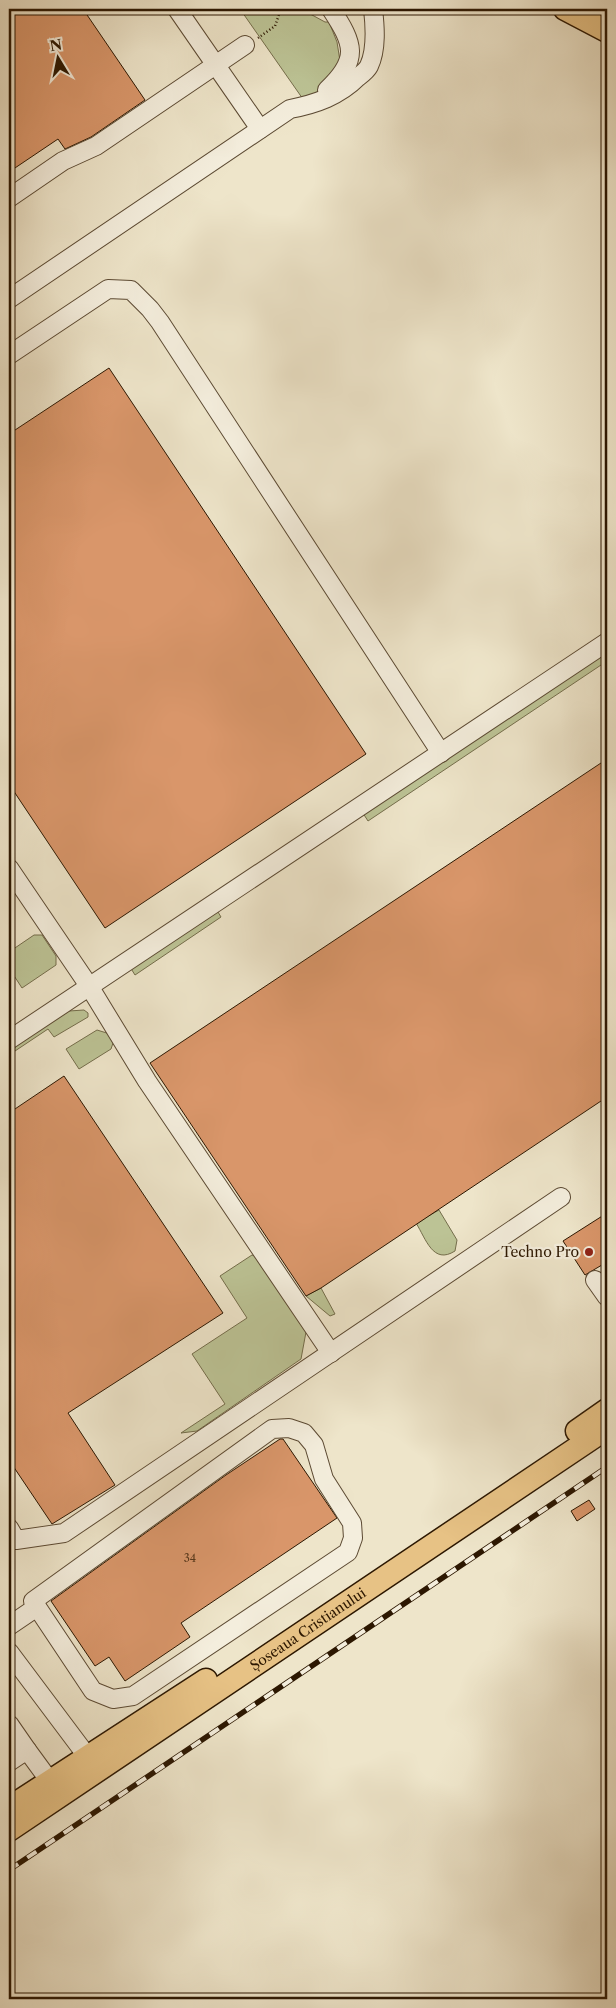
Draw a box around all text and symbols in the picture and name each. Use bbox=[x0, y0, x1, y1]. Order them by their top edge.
north arrow bbox=[32, 32, 82, 82]
text: N bbox=[48, 35, 63, 55]
place label: Techno Pro bbox=[501, 1243, 579, 1261]
marker: Techno Pro bbox=[583, 1246, 595, 1258]
house number: 34 bbox=[184, 1551, 196, 1565]
street label: Șoseaua Cristianului bbox=[246, 1584, 369, 1675]

